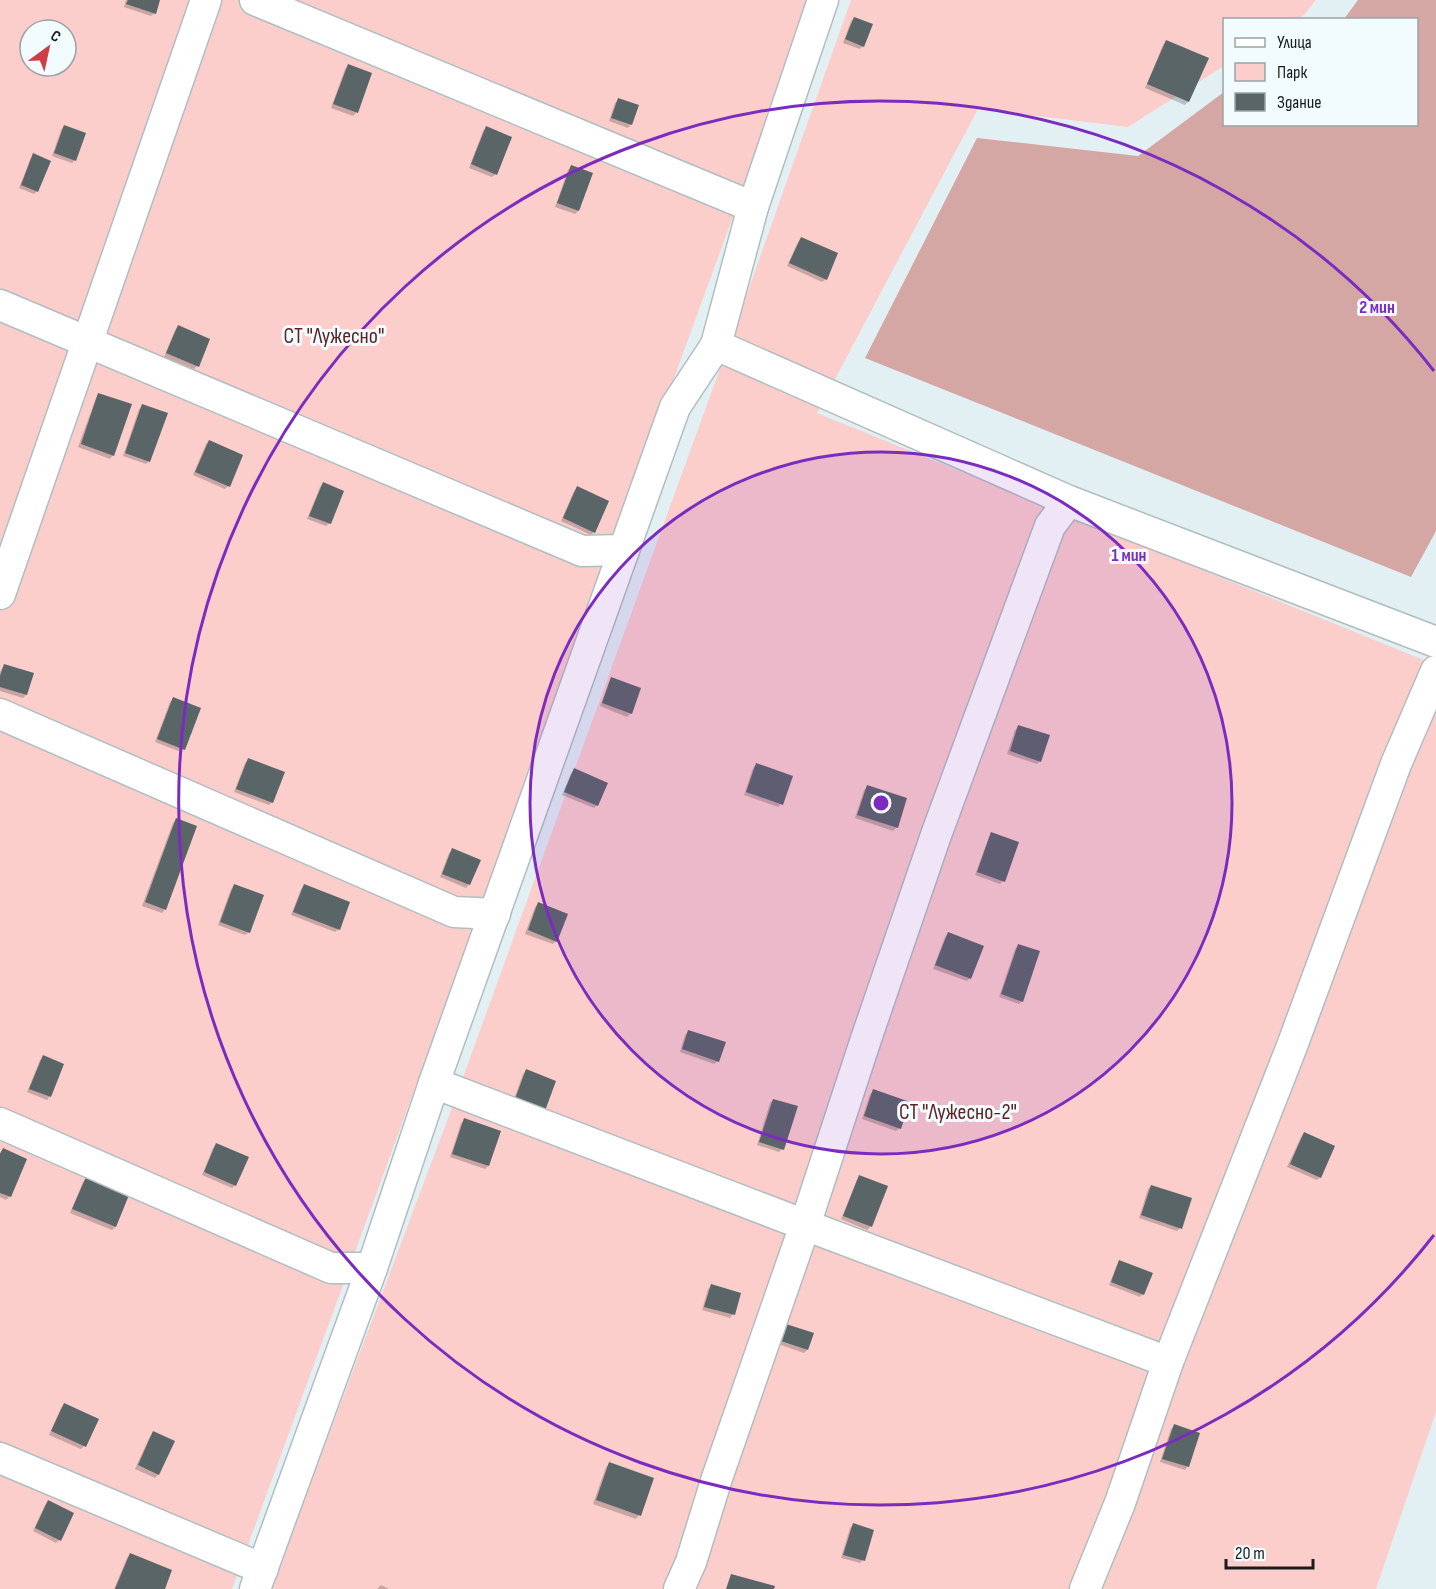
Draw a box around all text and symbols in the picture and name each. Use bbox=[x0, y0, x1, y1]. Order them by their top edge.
north arrow bbox=[18, 18, 78, 78]
legend bbox=[1223, 18, 1418, 126]
text: С bbox=[47, 26, 64, 47]
text: Улица bbox=[1277, 32, 1312, 53]
text: Парк bbox=[1277, 62, 1308, 83]
text: Здание bbox=[1277, 92, 1322, 113]
text: 2 мин bbox=[1359, 297, 1395, 318]
park label: СТ "Лужесно" bbox=[284, 323, 384, 350]
text: 1 мин bbox=[1112, 545, 1147, 566]
centre of rings bbox=[871, 793, 891, 813]
park label: СТ "Лужесно-2" bbox=[899, 1099, 1017, 1126]
scale bar bbox=[1226, 1532, 1313, 1570]
text: 20 m bbox=[1235, 1543, 1265, 1564]

